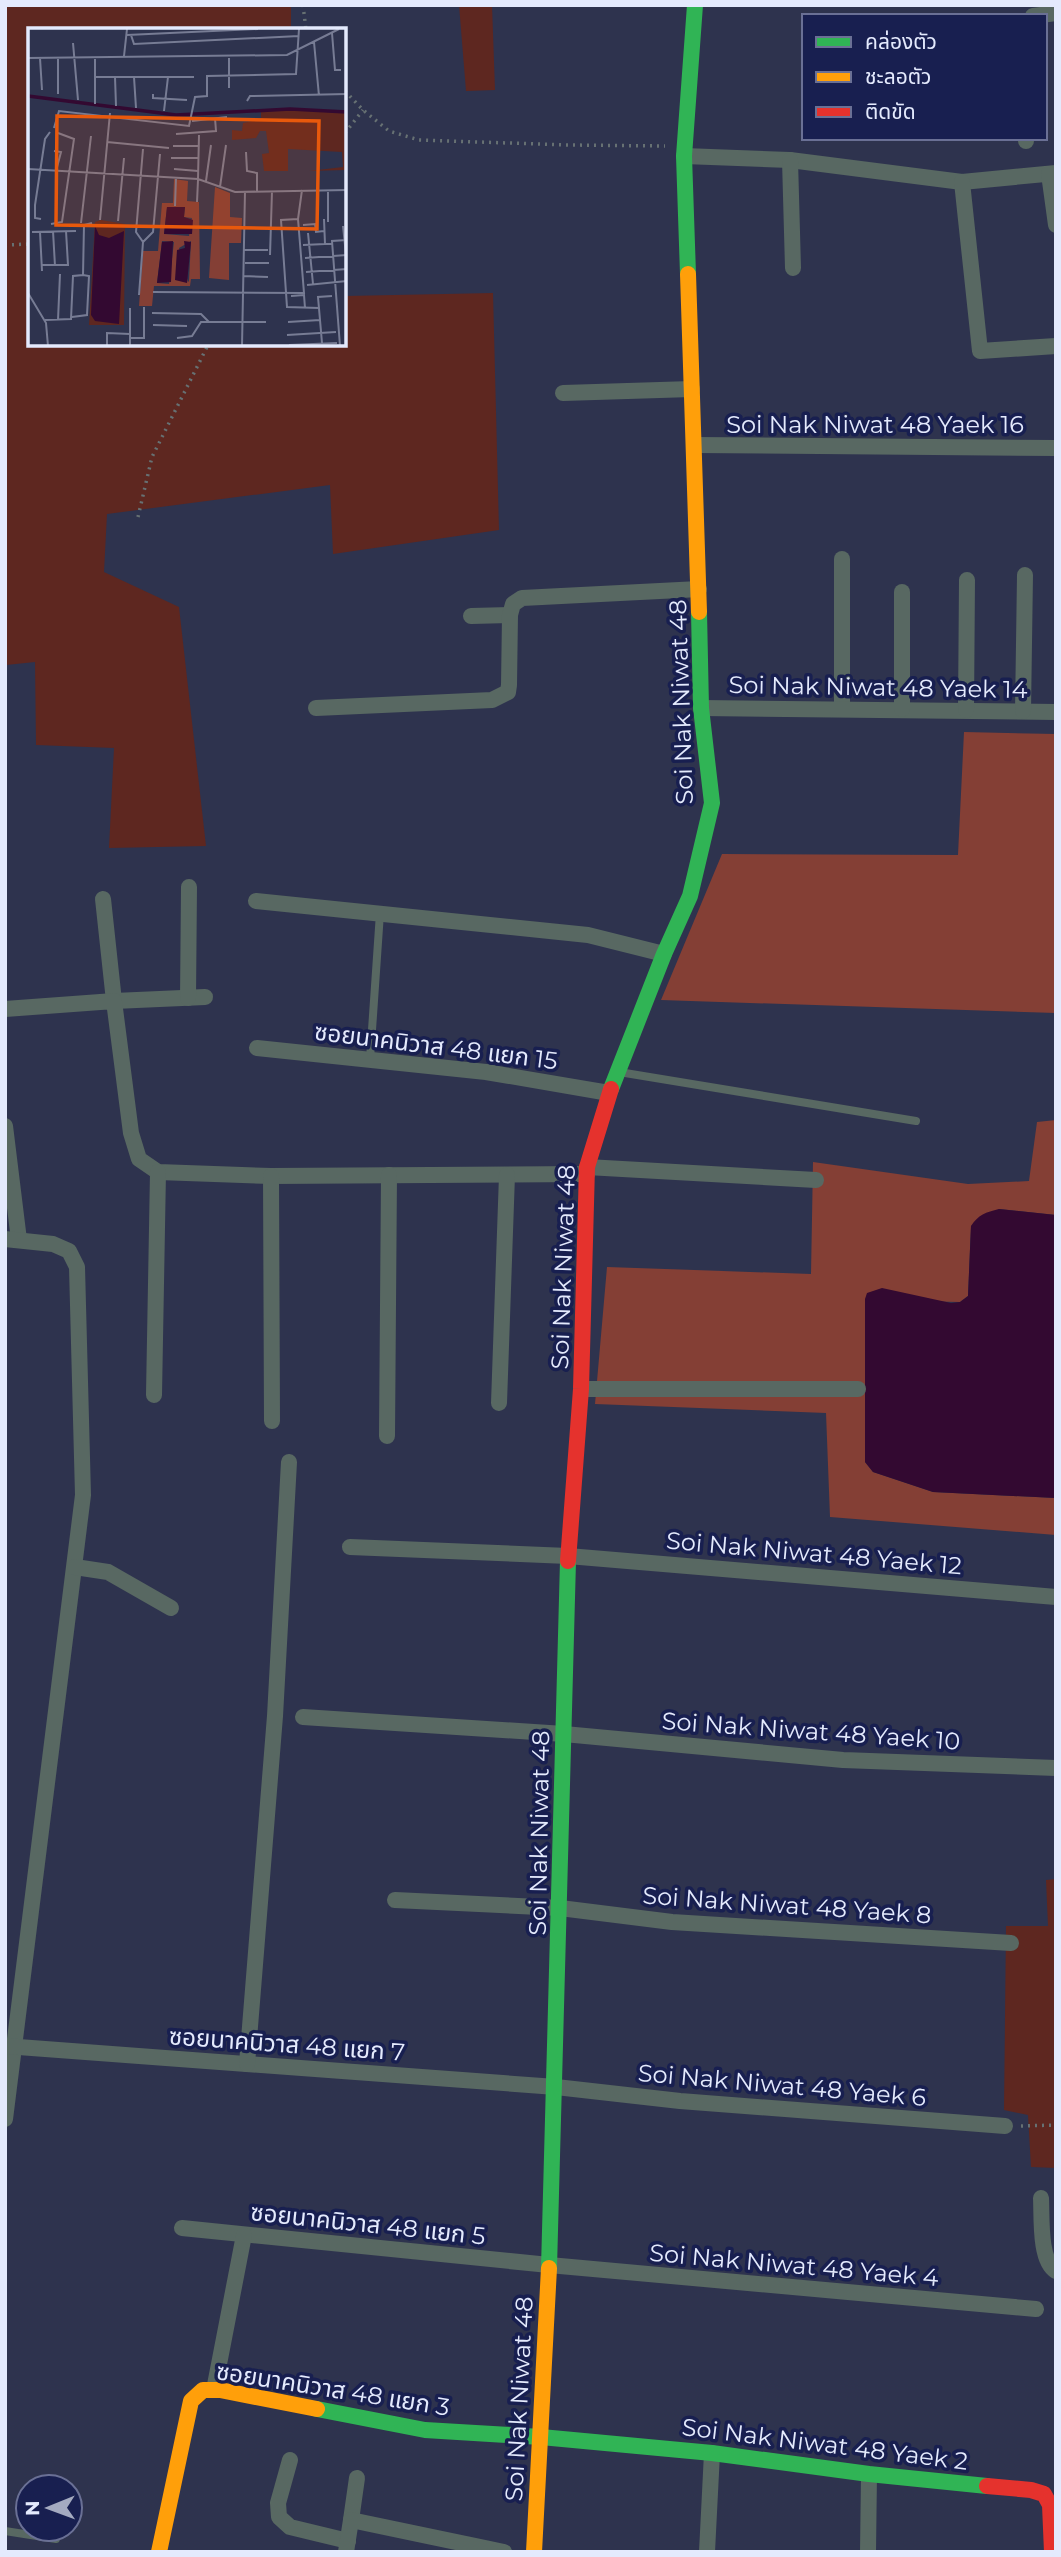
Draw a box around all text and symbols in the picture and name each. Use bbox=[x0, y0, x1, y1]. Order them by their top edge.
legend bbox=[802, 14, 1047, 140]
inset map bbox=[28, 28, 346, 346]
text: คล่องตัว bbox=[865, 29, 937, 54]
text: ชะลอตัว bbox=[865, 64, 931, 89]
text: ติดขัด bbox=[865, 99, 916, 124]
street label: Soi Nak Niwat 48 Yaek 16 bbox=[726, 410, 1024, 439]
street label: Soi Nak Niwat 48 bbox=[663, 599, 699, 805]
street label: Soi Nak Niwat 48 Yaek 14 bbox=[728, 670, 1028, 704]
street label: ซอยนาคนิวาส 48 แยก 15 bbox=[313, 1017, 559, 1075]
street label: Soi Nak Niwat 48 bbox=[545, 1164, 581, 1370]
street label: Soi Nak Niwat 48 Yaek 12 bbox=[665, 1526, 963, 1580]
street label: Soi Nak Niwat 48 Yaek 10 bbox=[661, 1706, 961, 1756]
street label: Soi Nak Niwat 48 bbox=[523, 1730, 555, 1936]
street label: Soi Nak Niwat 48 Yaek 8 bbox=[642, 1880, 932, 1930]
street label: ซอยนาคนิวาส 48 แยก 7 bbox=[168, 2021, 406, 2067]
street label: Soi Nak Niwat 48 Yaek 6 bbox=[637, 2058, 927, 2112]
street label: ซอยนาคนิวาส 48 แยก 5 bbox=[249, 2197, 487, 2251]
street label: Soi Nak Niwat 48 Yaek 4 bbox=[648, 2238, 940, 2292]
street label: Soi Nak Niwat 48 bbox=[499, 2296, 539, 2502]
street label: ซอยนาคนิวาส 48 แยก 3 bbox=[214, 2356, 452, 2422]
street label: Soi Nak Niwat 48 Yaek 2 bbox=[680, 2412, 970, 2476]
north arrow bbox=[14, 2473, 84, 2543]
text: N bbox=[21, 2500, 44, 2516]

